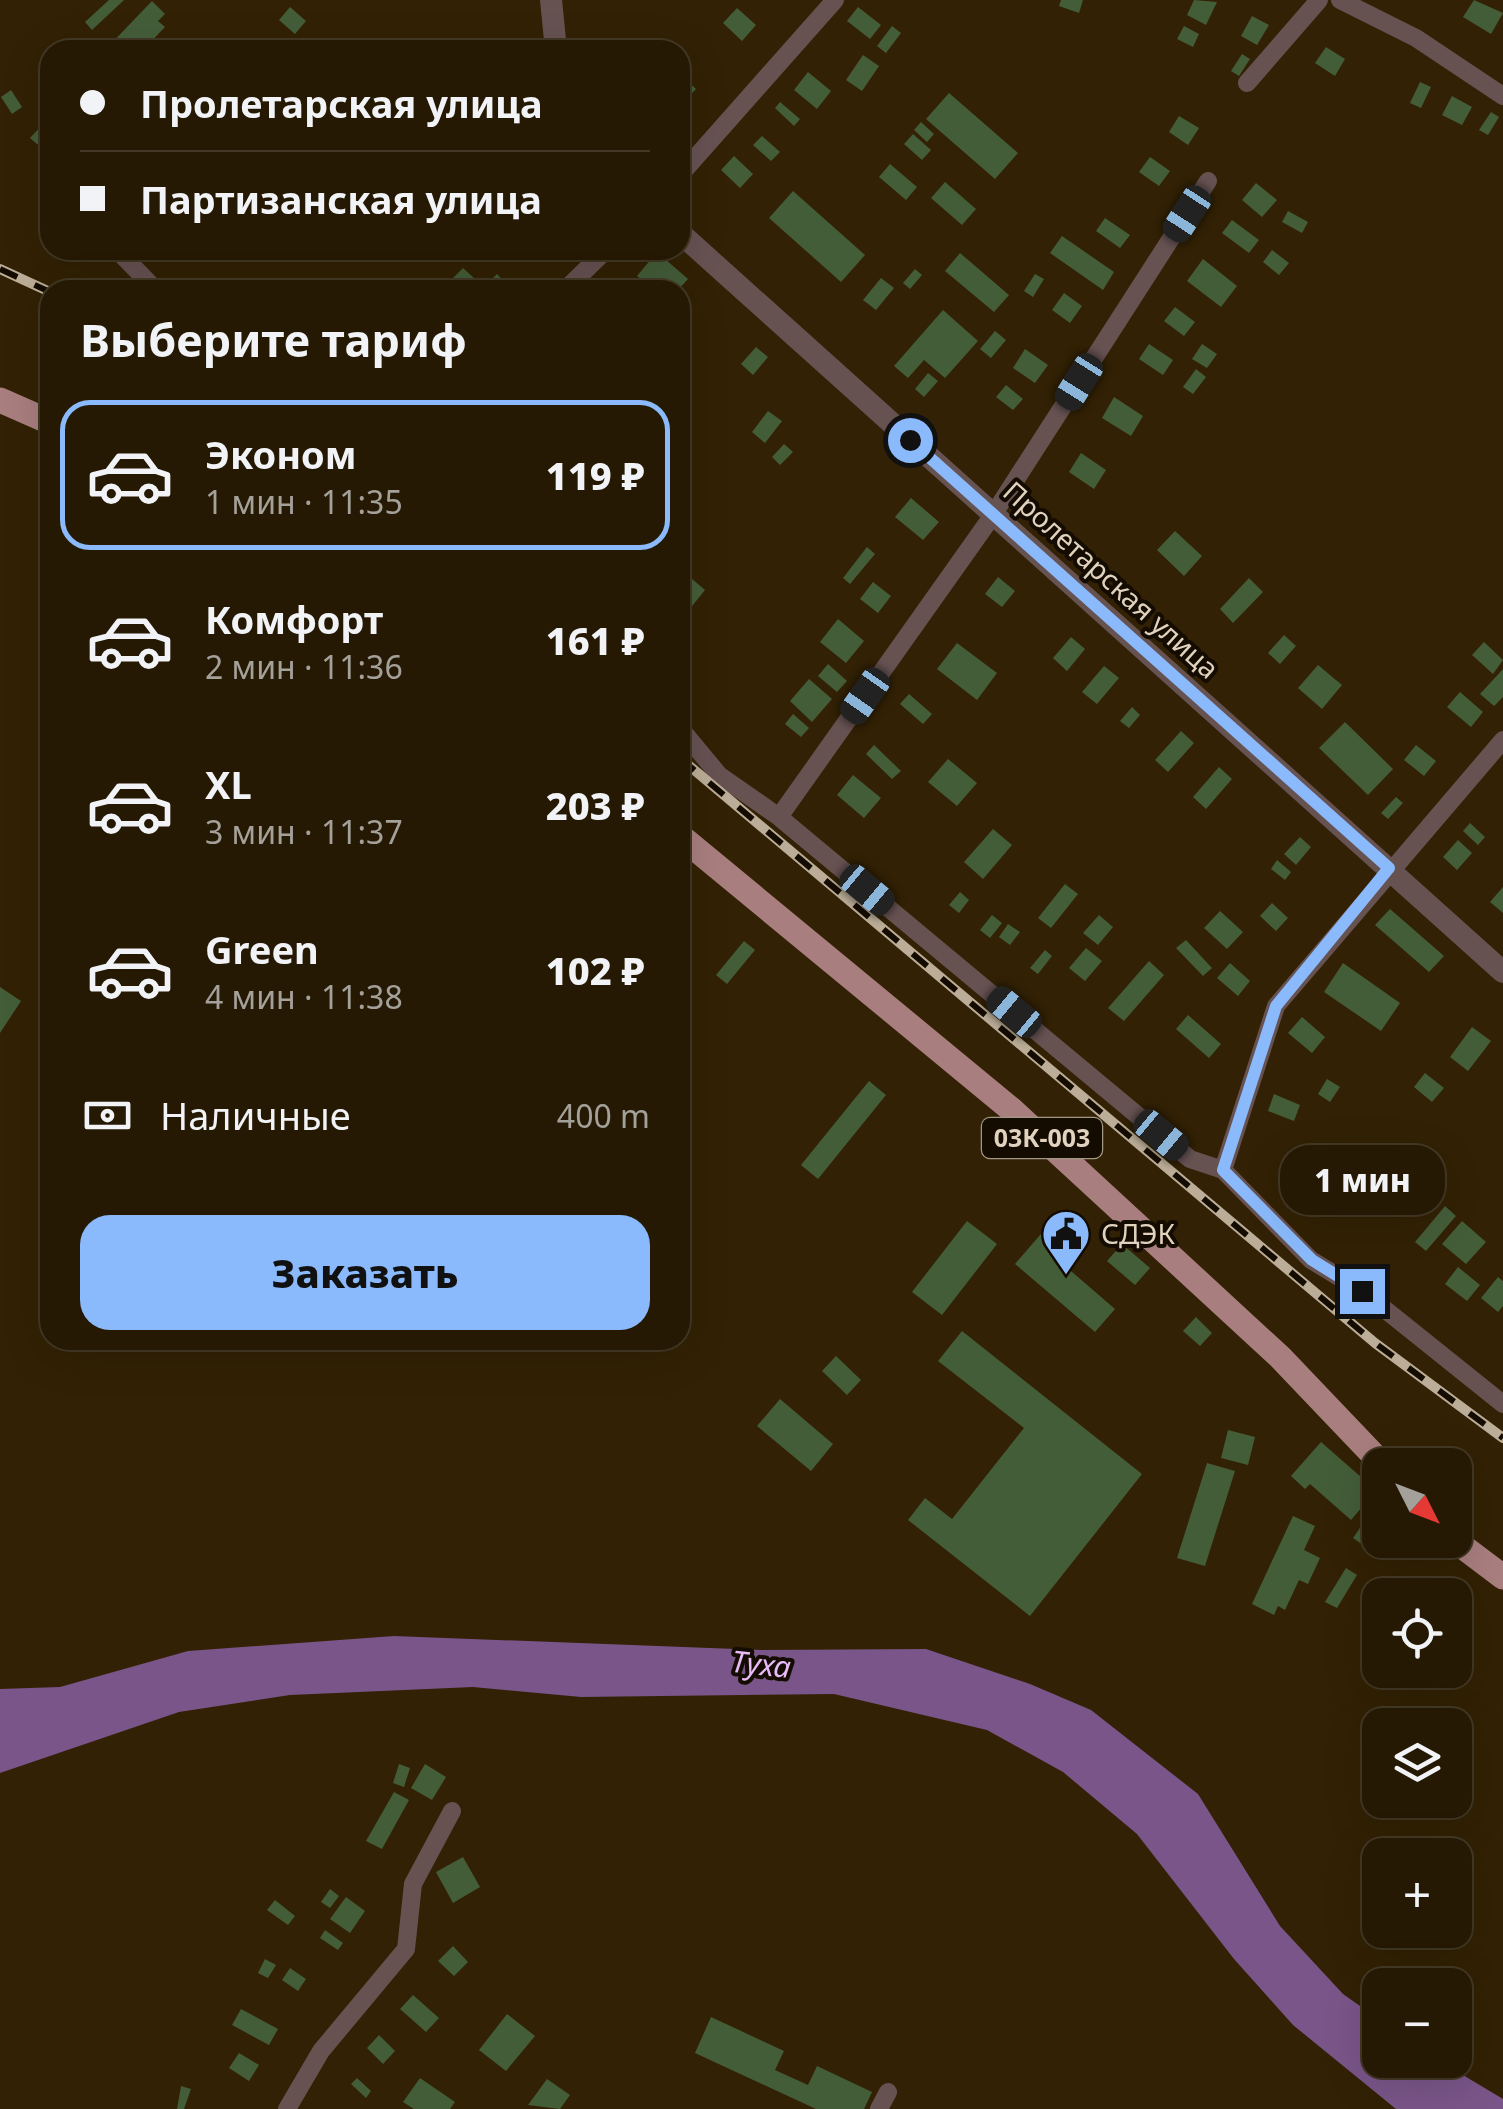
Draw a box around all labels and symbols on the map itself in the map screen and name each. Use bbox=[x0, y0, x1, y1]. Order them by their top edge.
car bbox=[1158, 181, 1216, 247]
car bbox=[1050, 349, 1108, 415]
route start bbox=[888, 418, 933, 463]
street label: Пролетарская улица bbox=[996, 472, 1228, 686]
car bbox=[836, 663, 894, 729]
car bbox=[834, 859, 900, 921]
car bbox=[981, 981, 1047, 1043]
car bbox=[1128, 1104, 1194, 1166]
road number: 03К-003 bbox=[982, 1118, 1102, 1158]
callout: 1 мин bbox=[1280, 1146, 1444, 1216]
public building icon: СДЭК bbox=[1040, 1208, 1092, 1276]
place label: СДЭК bbox=[1101, 1214, 1175, 1252]
route end bbox=[1340, 1269, 1385, 1314]
north arrow bbox=[1362, 1448, 1472, 1558]
water label: Туха bbox=[729, 1640, 793, 1687]

